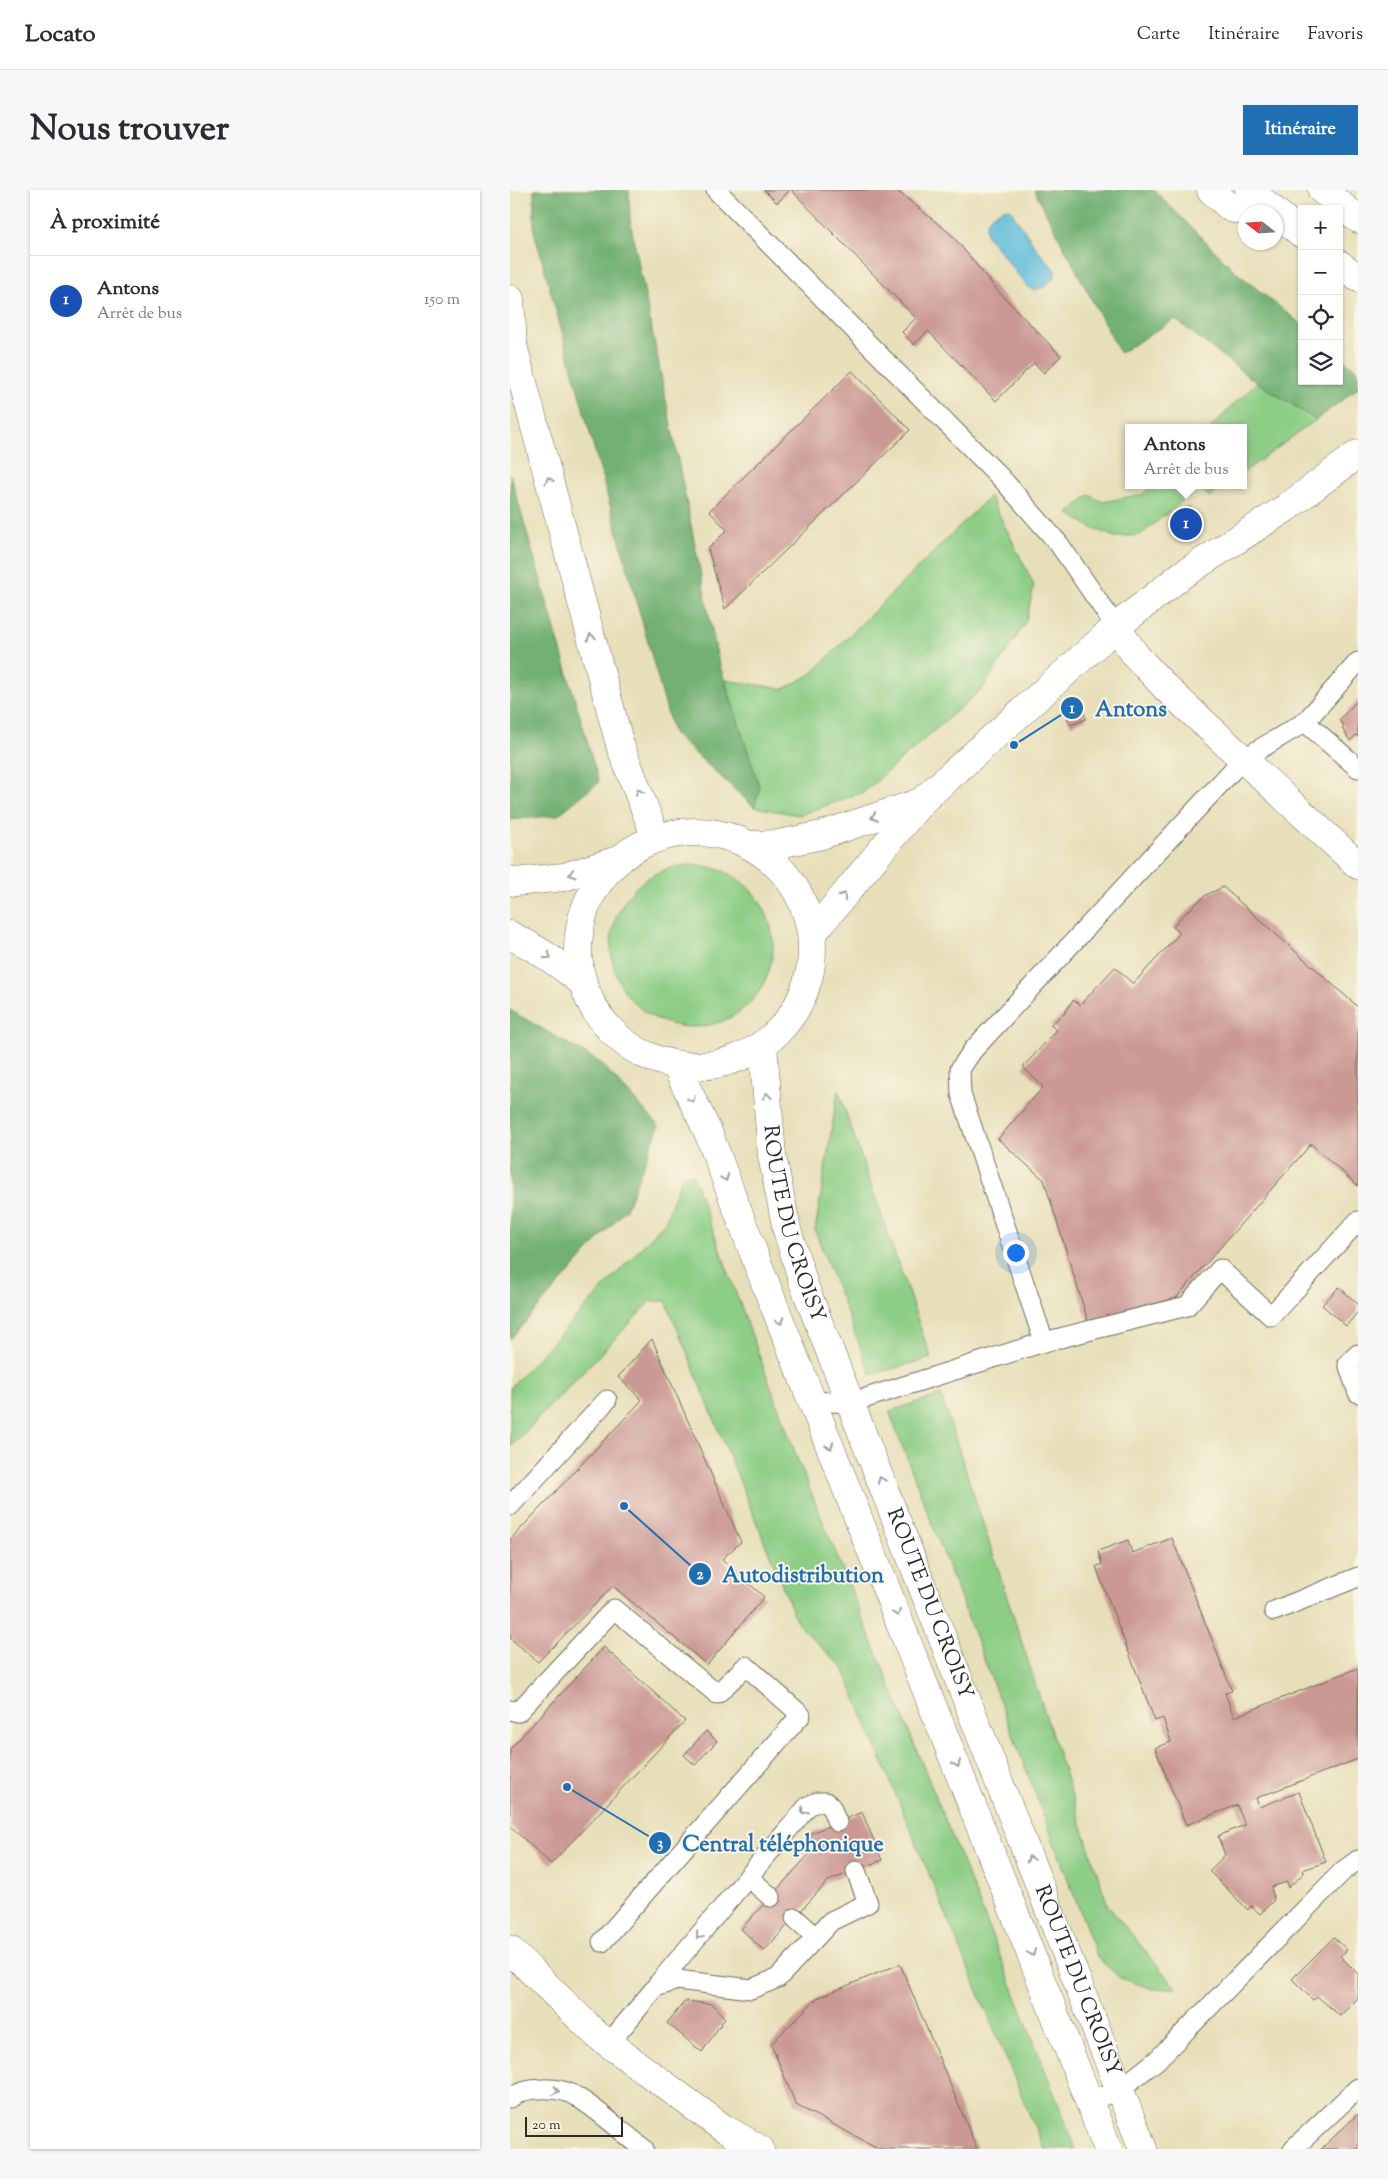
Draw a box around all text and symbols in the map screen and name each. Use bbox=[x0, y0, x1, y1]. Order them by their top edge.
text: Locato bbox=[25, 18, 96, 52]
text: Carte bbox=[1137, 22, 1180, 48]
text: Itinéraire bbox=[1208, 22, 1280, 48]
text: Favoris bbox=[1308, 22, 1363, 48]
text: Nous trouver bbox=[30, 105, 229, 156]
button: Itinéraire bbox=[1243, 105, 1358, 155]
north arrow bbox=[1238, 205, 1283, 250]
map controls bbox=[1298, 205, 1343, 385]
button: + bbox=[1298, 205, 1343, 250]
text: À proximité bbox=[50, 208, 160, 238]
button: − bbox=[1298, 250, 1343, 295]
text: Antons bbox=[97, 276, 159, 303]
text: 1 bbox=[63, 289, 69, 312]
text: 150 m bbox=[424, 289, 460, 312]
button: locate bbox=[1298, 295, 1343, 340]
text: Arrêt de bus bbox=[97, 303, 182, 326]
button: layers bbox=[1298, 340, 1343, 385]
popup bbox=[1125, 424, 1247, 489]
text: Antons bbox=[1144, 432, 1206, 459]
text: Arrêt de bus bbox=[1144, 459, 1228, 482]
one-way arrow bbox=[545, 477, 555, 485]
pin: 1 bbox=[1170, 505, 1202, 543]
one-way arrow bbox=[586, 633, 597, 642]
callout: Antons bbox=[1060, 689, 1177, 726]
text: Antons bbox=[1095, 695, 1167, 727]
text: 1 bbox=[1069, 699, 1075, 720]
one-way arrow bbox=[634, 789, 644, 797]
one-way arrow bbox=[871, 811, 879, 821]
one-way arrow bbox=[568, 869, 576, 879]
one-way arrow bbox=[837, 893, 845, 902]
one-way arrow bbox=[543, 950, 552, 959]
one-way arrow bbox=[761, 1091, 772, 1099]
one-way arrow bbox=[686, 1094, 696, 1103]
street label: ROUTE DU CROISY bbox=[755, 1124, 832, 1327]
one-way arrow bbox=[719, 1173, 729, 1181]
your location bbox=[1003, 1240, 1029, 1266]
one-way arrow bbox=[774, 1316, 784, 1324]
one-way arrow bbox=[824, 1441, 834, 1450]
one-way arrow bbox=[876, 1476, 887, 1485]
street label: ROUTE DU CROISY bbox=[878, 1504, 980, 1704]
callout: Autodistribution bbox=[687, 1555, 894, 1592]
text: Autodistribution bbox=[722, 1561, 884, 1593]
text: 2 bbox=[696, 1565, 704, 1586]
one-way arrow bbox=[890, 1608, 901, 1617]
one-way arrow bbox=[951, 1759, 961, 1768]
one-way arrow bbox=[801, 1806, 810, 1815]
callout: Central téléphonique bbox=[647, 1824, 894, 1861]
text: Central téléphonique bbox=[682, 1830, 884, 1862]
text: 3 bbox=[657, 1834, 663, 1855]
one-way arrow bbox=[1025, 1855, 1036, 1864]
street label: ROUTE DU CROISY bbox=[1026, 1881, 1128, 2081]
one-way arrow bbox=[696, 1930, 705, 1939]
one-way arrow bbox=[1025, 1948, 1036, 1957]
one-way arrow bbox=[552, 2085, 561, 2096]
scale bar bbox=[525, 2114, 622, 2137]
text: 20 m bbox=[532, 2116, 561, 2136]

